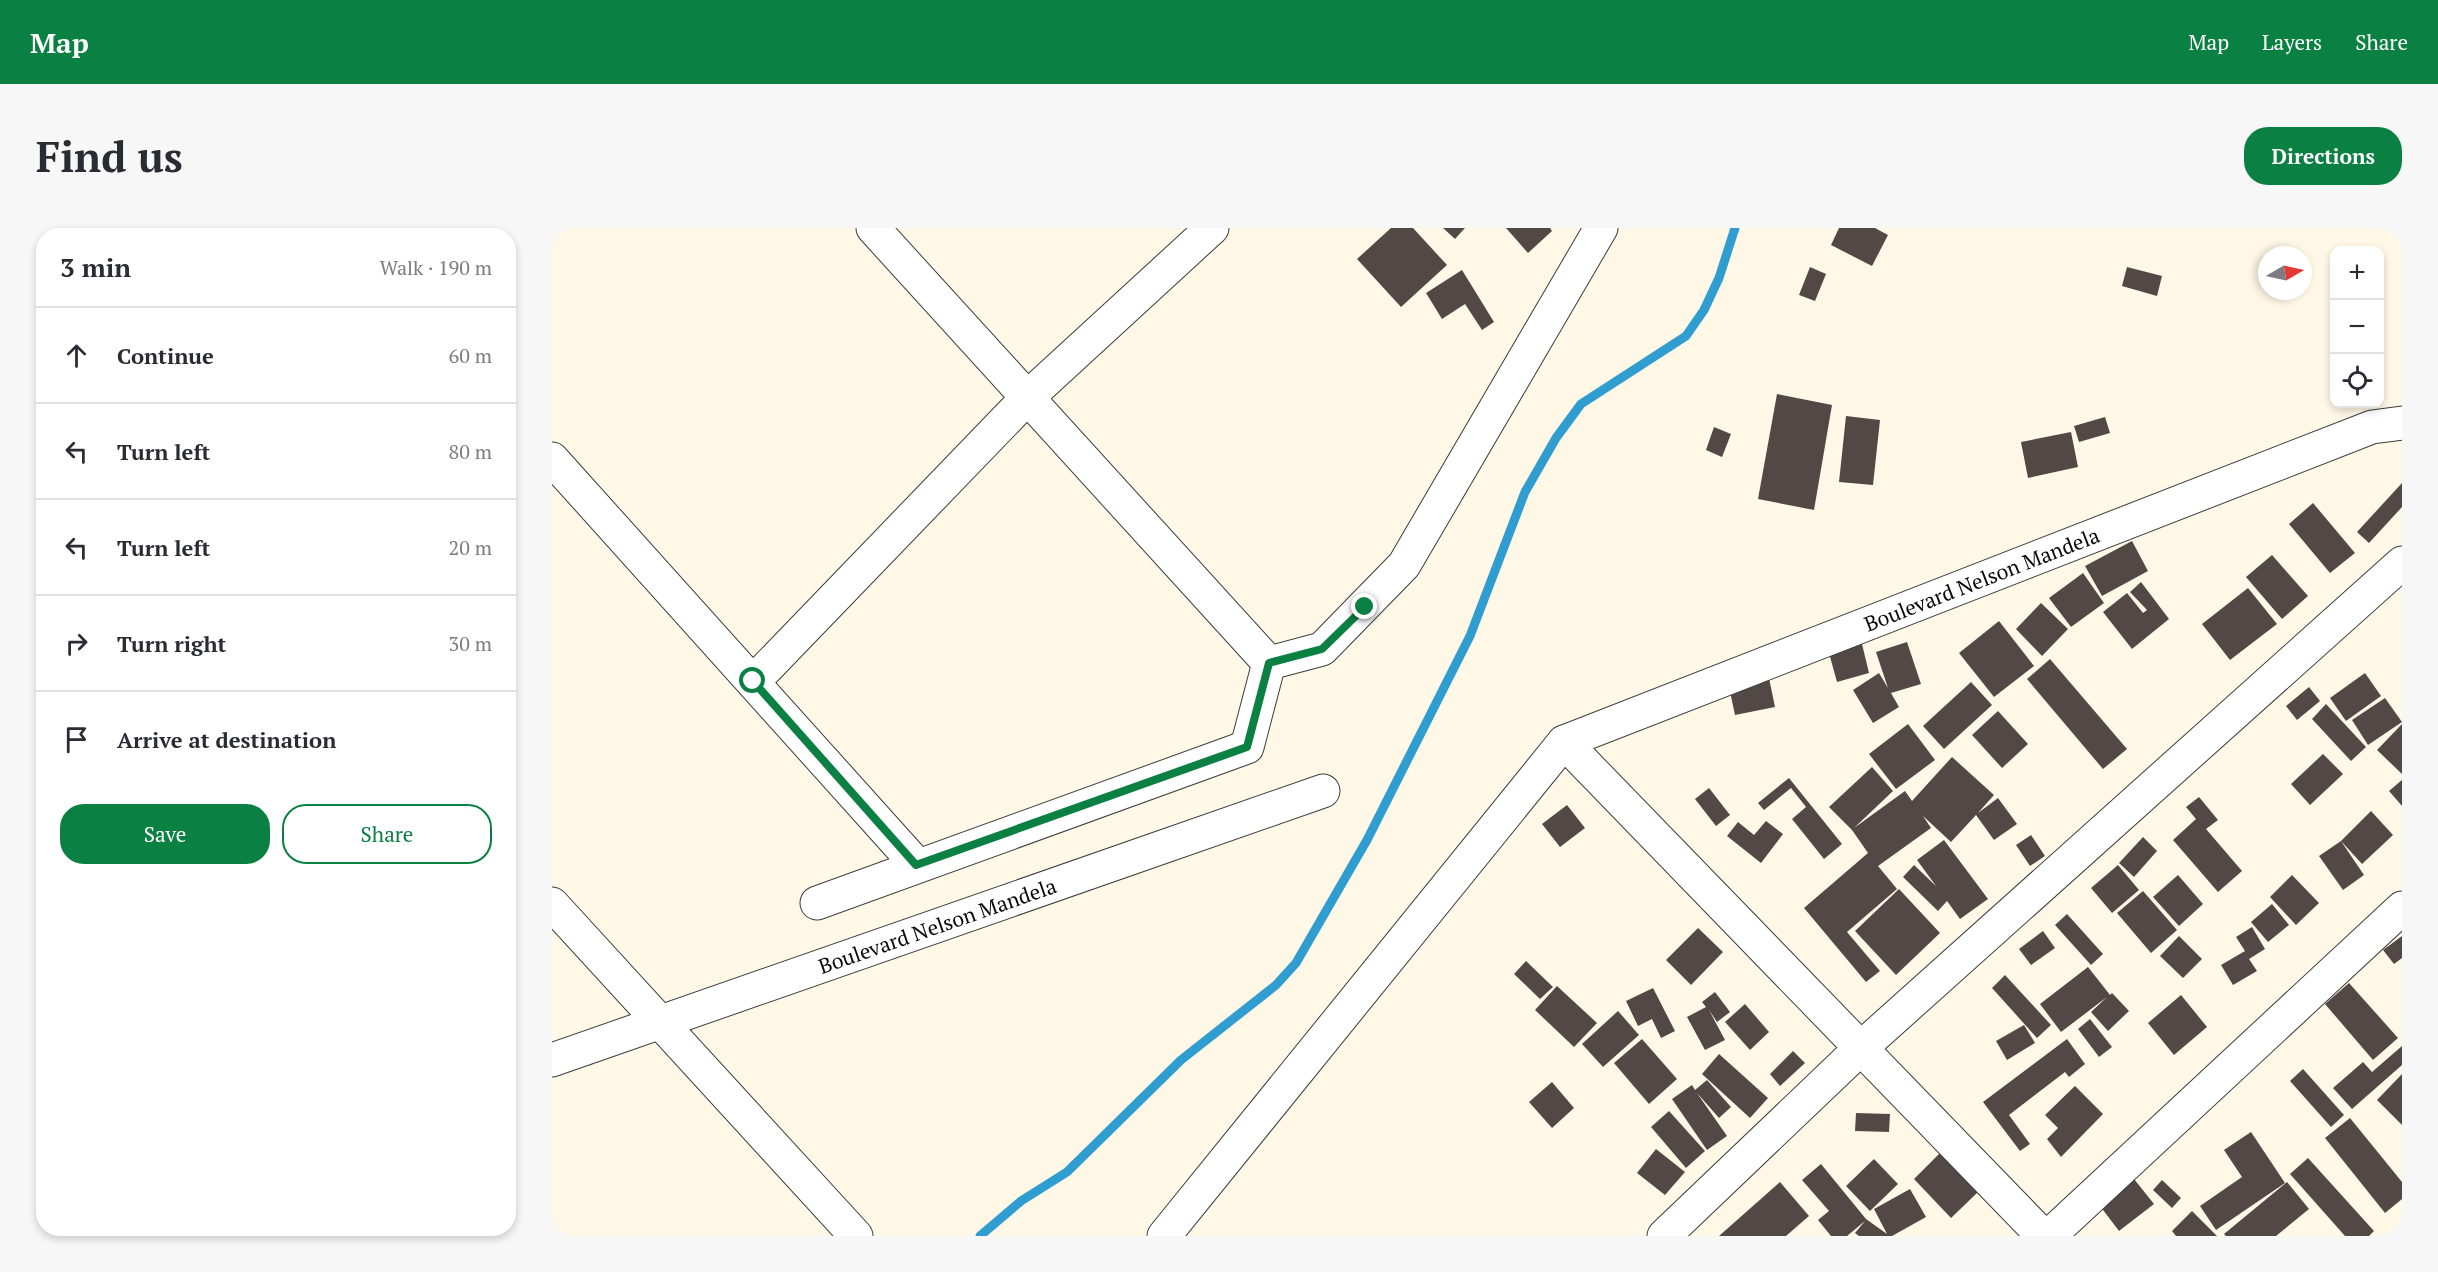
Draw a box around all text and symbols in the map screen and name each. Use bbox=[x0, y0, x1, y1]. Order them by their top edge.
text: Map bbox=[30, 24, 89, 61]
text: Map bbox=[2188, 28, 2229, 56]
text: Layers bbox=[2262, 28, 2322, 56]
text: Share bbox=[2355, 28, 2408, 56]
button: Directions bbox=[2244, 127, 2402, 185]
text: Find us bbox=[36, 128, 183, 184]
north arrow bbox=[2258, 246, 2312, 300]
map controls bbox=[2330, 246, 2384, 408]
button: + bbox=[2330, 246, 2384, 300]
text: 3 min bbox=[60, 250, 131, 284]
text: Walk · 190 m bbox=[380, 254, 492, 281]
button: − bbox=[2330, 300, 2384, 354]
icon: ahead bbox=[60, 339, 93, 372]
text: Continue bbox=[117, 341, 214, 370]
text: 60 m bbox=[449, 342, 492, 369]
button: locate bbox=[2330, 354, 2384, 408]
icon: left bbox=[60, 435, 93, 468]
text: Turn left bbox=[117, 437, 210, 466]
text: 80 m bbox=[449, 438, 492, 465]
street label: Boulevard Nelson Mandela bbox=[1860, 520, 2104, 638]
icon: left bbox=[60, 531, 93, 564]
text: Turn left bbox=[117, 533, 210, 562]
text: 20 m bbox=[449, 534, 492, 561]
route end bbox=[1351, 593, 1377, 619]
icon: right bbox=[60, 627, 93, 660]
text: Turn right bbox=[117, 629, 226, 658]
text: 30 m bbox=[449, 630, 492, 657]
route start bbox=[739, 667, 765, 693]
icon: arrive bbox=[60, 723, 93, 756]
text: Arrive at destination bbox=[117, 725, 336, 754]
button: Save bbox=[60, 804, 270, 864]
button: Share bbox=[282, 804, 492, 864]
street label: Boulevard Nelson Mandela bbox=[814, 871, 1060, 980]

